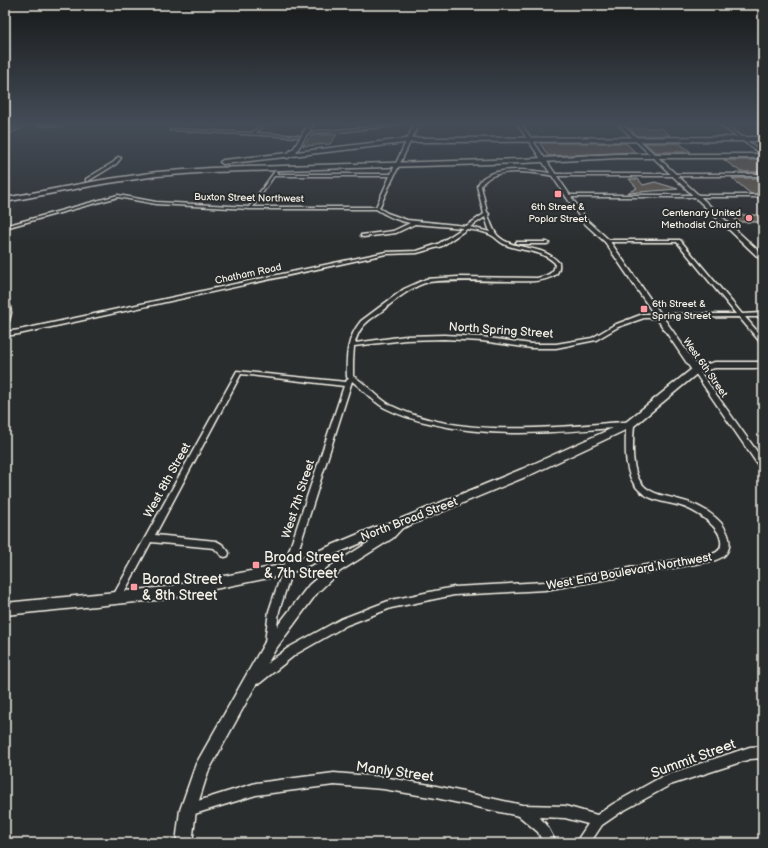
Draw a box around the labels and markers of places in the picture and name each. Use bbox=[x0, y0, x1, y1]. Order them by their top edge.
marker: 6th Street & Poplar Street bbox=[553, 189, 563, 199]
place label: 6th Street & Poplar Street bbox=[529, 201, 587, 225]
place label: Centenary United Methodist Church bbox=[661, 207, 741, 231]
marker: Centenary United Methodist Church bbox=[744, 213, 754, 223]
place label: 6th Street & Spring Street bbox=[652, 298, 711, 322]
marker: 6th Street & Spring Street bbox=[639, 304, 649, 314]
place label: Broad Street & 7th Street bbox=[264, 549, 345, 582]
marker: Broad Street & 7th Street bbox=[251, 560, 261, 570]
place label: Borad Street & 8th Street bbox=[142, 571, 223, 604]
marker: Borad Street & 8th Street bbox=[129, 582, 139, 592]

